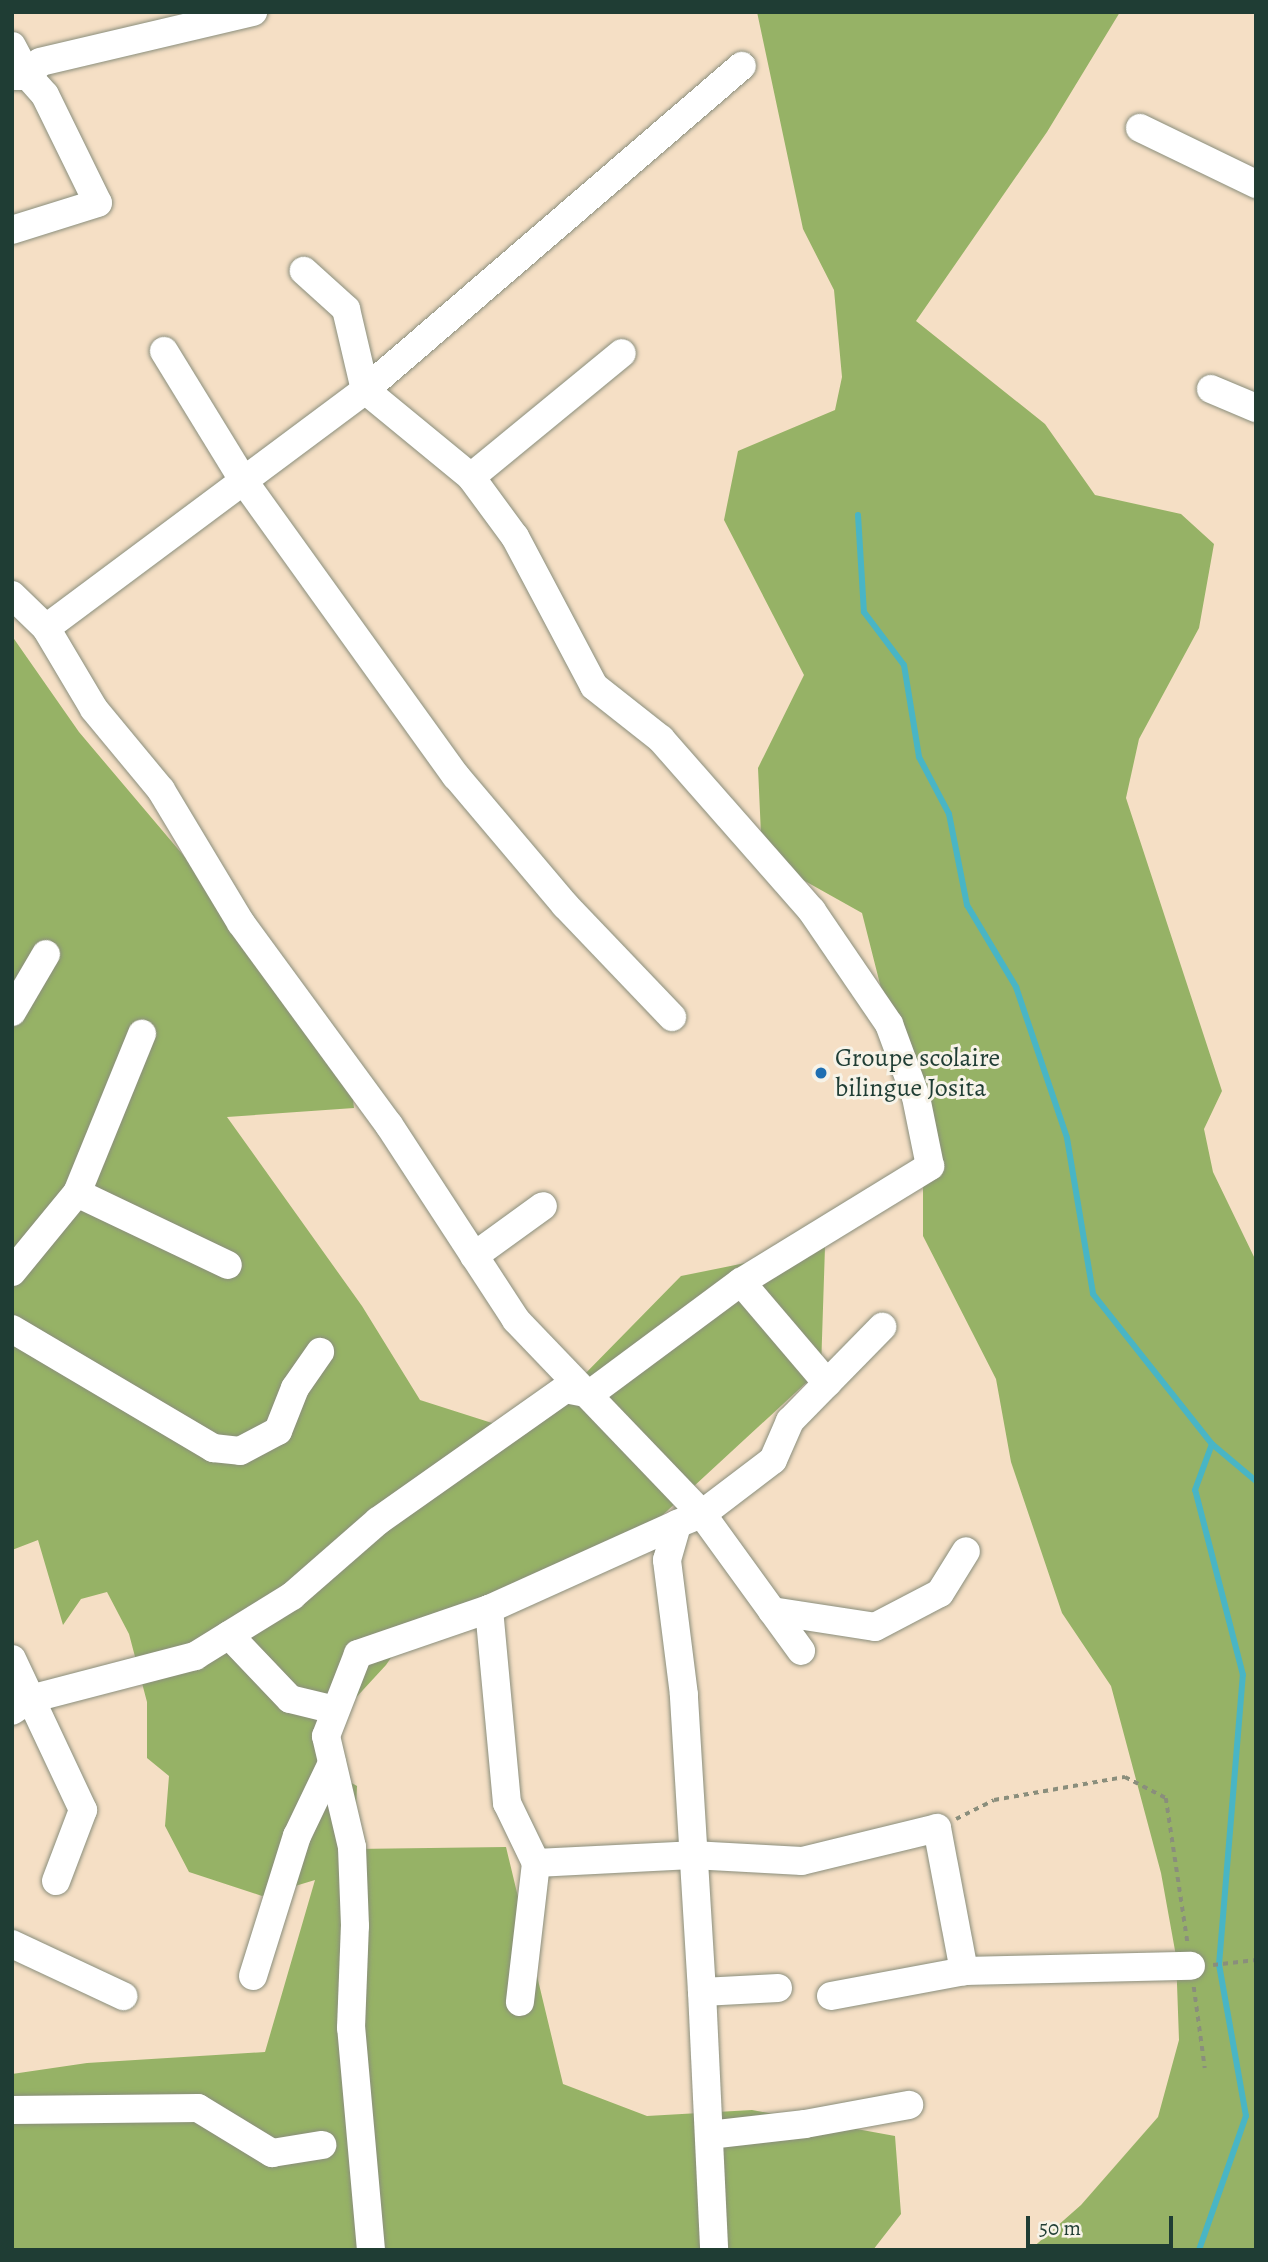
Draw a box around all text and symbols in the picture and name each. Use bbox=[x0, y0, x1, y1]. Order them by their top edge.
place label: Groupe scolaire bilingue Josita bbox=[835, 1042, 1000, 1104]
marker: Groupe scolaire bilingue Josita bbox=[813, 1065, 829, 1081]
scale bar bbox=[1030, 2202, 1177, 2246]
text: 50 m bbox=[1039, 2214, 1081, 2242]

